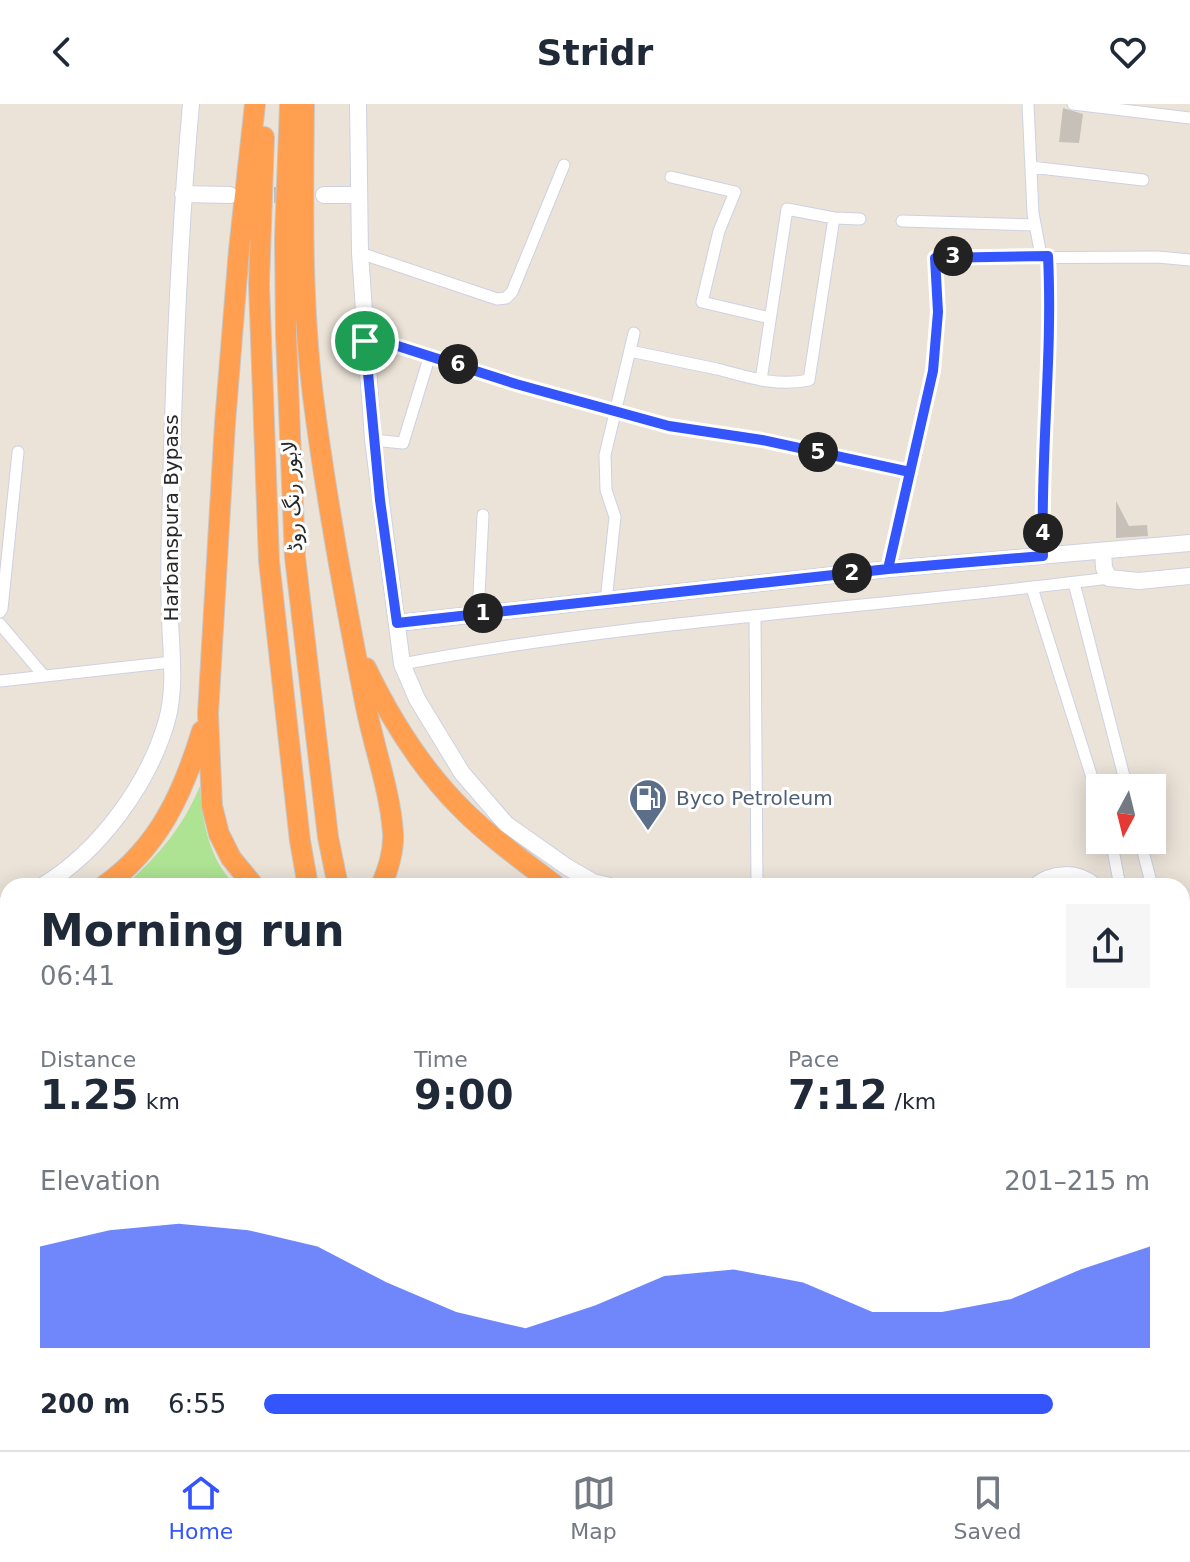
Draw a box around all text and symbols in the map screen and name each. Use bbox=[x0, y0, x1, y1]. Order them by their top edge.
icon: back bbox=[40, 30, 84, 74]
icon: heart bbox=[1106, 30, 1150, 74]
text: Stridr bbox=[537, 32, 653, 73]
pin: 3 bbox=[933, 236, 973, 276]
text: 3 bbox=[945, 243, 961, 268]
pin bbox=[331, 307, 399, 375]
icon: arrive bbox=[343, 319, 387, 363]
pin: 6 bbox=[438, 344, 478, 384]
text: 6 bbox=[450, 351, 466, 376]
street label: Harbanspura Bypass bbox=[159, 414, 183, 622]
pin: 5 bbox=[798, 432, 838, 472]
text: 5 bbox=[810, 439, 826, 464]
street label: لاہور رنگ روڈ bbox=[277, 440, 307, 552]
pin: 4 bbox=[1023, 513, 1063, 553]
text: 4 bbox=[1035, 520, 1051, 545]
pin: 2 bbox=[832, 553, 872, 593]
text: 2 bbox=[844, 560, 860, 585]
pin: 1 bbox=[463, 593, 503, 633]
text: 1 bbox=[475, 600, 491, 625]
north arrow bbox=[1086, 774, 1166, 854]
map controls bbox=[1086, 774, 1166, 854]
fuel station icon: Byco Petroleum bbox=[627, 777, 669, 832]
place label: Byco Petroleum bbox=[676, 786, 833, 810]
button: share bbox=[1066, 904, 1150, 988]
text: Morning run bbox=[40, 905, 345, 956]
text: 06:41 bbox=[40, 961, 115, 991]
text: Distance bbox=[40, 1047, 136, 1072]
text: Time bbox=[414, 1047, 468, 1072]
text: Pace bbox=[788, 1047, 839, 1072]
text: 1.25 bbox=[40, 1072, 139, 1118]
text: 9:00 bbox=[414, 1072, 514, 1118]
text: 7:12 bbox=[788, 1072, 888, 1118]
text: km bbox=[139, 1089, 180, 1114]
text: /km bbox=[888, 1089, 936, 1114]
text: Elevation bbox=[40, 1166, 161, 1196]
text: 201–215 m bbox=[1004, 1166, 1150, 1196]
text: 200 m bbox=[40, 1389, 130, 1419]
text: 6:55 bbox=[168, 1389, 226, 1419]
tab: Home bbox=[168, 1471, 233, 1544]
tab: Map bbox=[570, 1471, 617, 1544]
tab: Saved bbox=[954, 1471, 1022, 1544]

